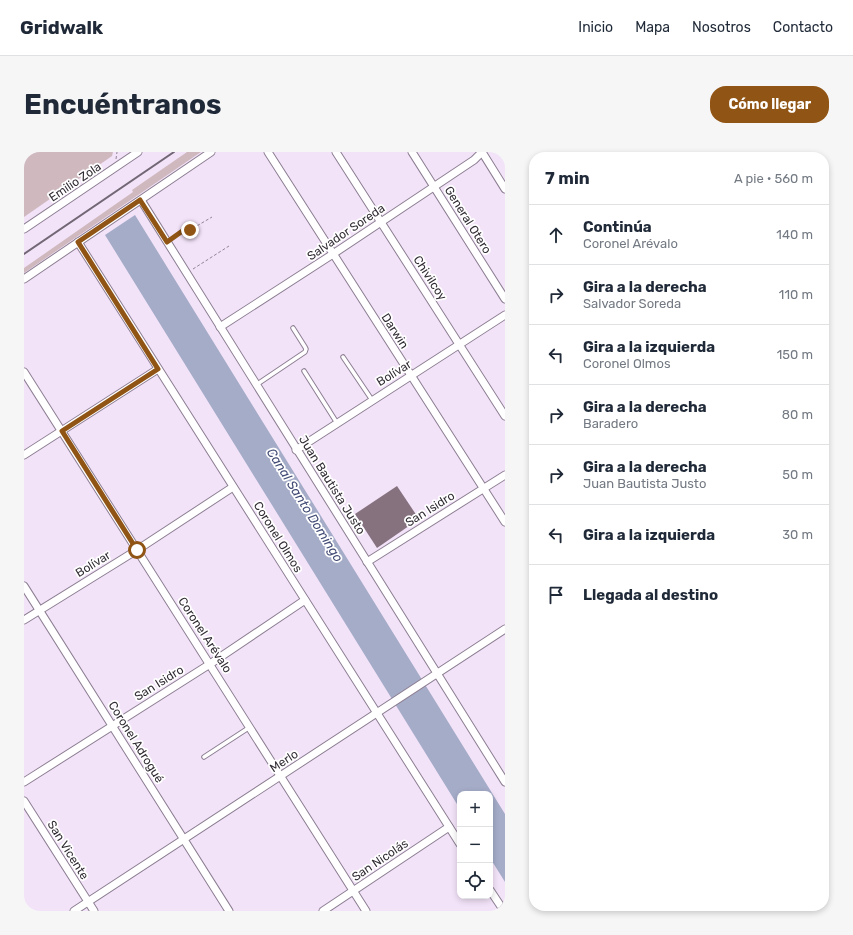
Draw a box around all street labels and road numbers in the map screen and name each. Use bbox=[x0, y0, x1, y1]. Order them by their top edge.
street label: Emilio Zola bbox=[46, 159, 104, 205]
street label: General Otero bbox=[442, 184, 494, 256]
street label: Salvador Soreda bbox=[305, 201, 387, 263]
street label: Chivilcoy bbox=[410, 253, 450, 303]
street label: Darwin bbox=[378, 311, 412, 351]
street label: Bolívar bbox=[374, 357, 414, 389]
street label: Juan Bautista Justo bbox=[296, 433, 368, 537]
street label: San Isidro bbox=[403, 488, 457, 530]
street label: Coronel Olmos bbox=[251, 499, 305, 575]
street label: Bolívar bbox=[73, 548, 113, 580]
street label: Coronel Arévalo bbox=[175, 594, 235, 676]
street label: San Isidro bbox=[132, 662, 186, 704]
street label: Coronel Adrogué bbox=[105, 699, 167, 786]
street label: Merlo bbox=[267, 747, 301, 775]
street label: San Vicente bbox=[44, 818, 92, 882]
street label: San Nicolás bbox=[349, 836, 411, 884]

